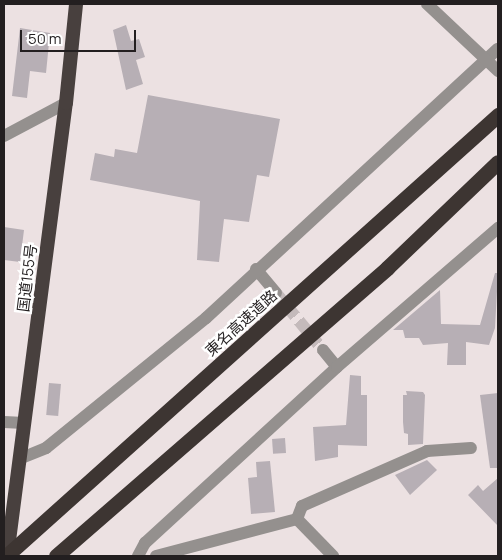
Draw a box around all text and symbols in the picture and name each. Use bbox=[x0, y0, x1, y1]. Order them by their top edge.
scale bar bbox=[22, 20, 139, 52]
text: 50 m bbox=[28, 28, 62, 49]
street label: 国道155号 bbox=[14, 243, 40, 313]
street label: 東名高速道路 bbox=[202, 286, 280, 360]

